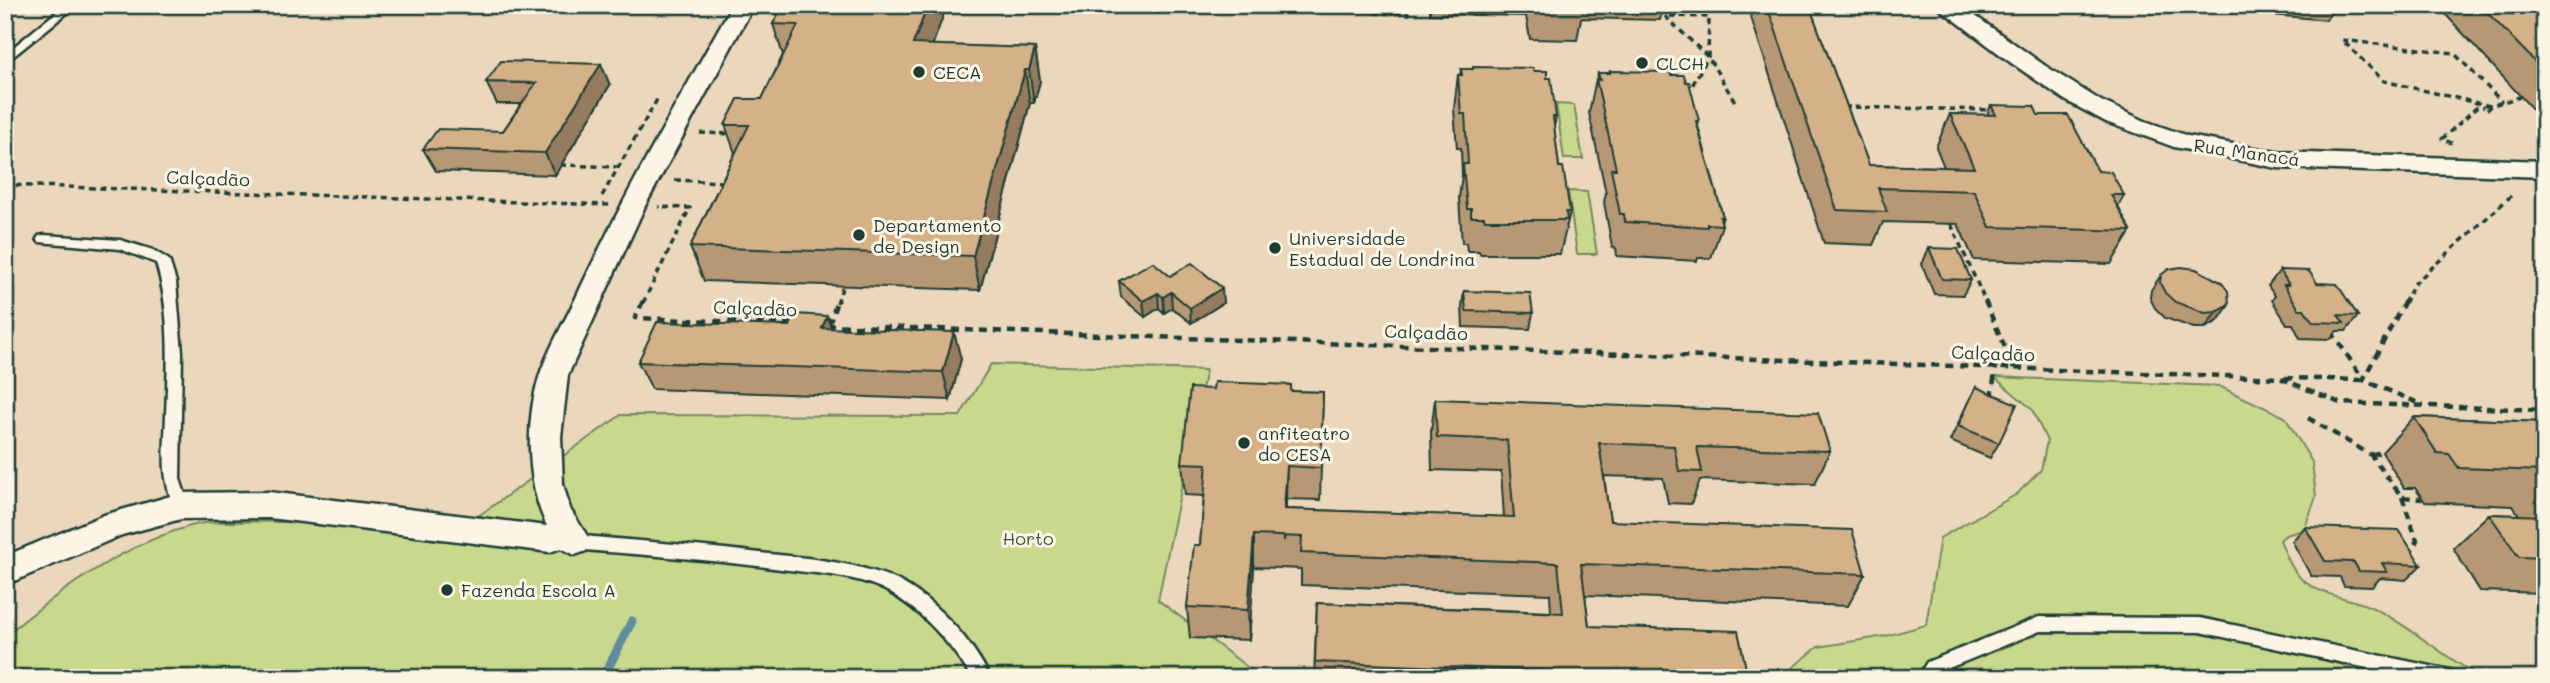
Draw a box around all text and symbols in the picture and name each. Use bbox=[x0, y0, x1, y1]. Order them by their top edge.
place label: CLCH bbox=[1656, 51, 1704, 75]
marker: CLCH bbox=[1634, 55, 1650, 71]
place label: CECA bbox=[933, 60, 981, 84]
marker: CECA bbox=[911, 64, 927, 80]
street label: Rua Manacá bbox=[2192, 133, 2302, 171]
street label: Calçadão bbox=[166, 165, 251, 191]
place label: Departamento de Design bbox=[873, 213, 1001, 258]
place label: Universidade Estadual de Londrina bbox=[1289, 226, 1476, 271]
marker: Departamento de Design bbox=[851, 227, 867, 243]
marker: Universidade Estadual de Londrina bbox=[1267, 240, 1283, 256]
street label: Calçadão bbox=[713, 295, 798, 321]
street label: Calçadão bbox=[1384, 319, 1469, 345]
street label: Calçadão bbox=[1951, 340, 2036, 366]
place label: anfiteatro do CESA bbox=[1258, 421, 1350, 466]
marker: anfiteatro do CESA bbox=[1236, 435, 1252, 451]
park label: Horto bbox=[1002, 526, 1054, 550]
place label: Fazenda Escola A bbox=[461, 578, 616, 602]
marker: Fazenda Escola A bbox=[439, 582, 455, 598]

